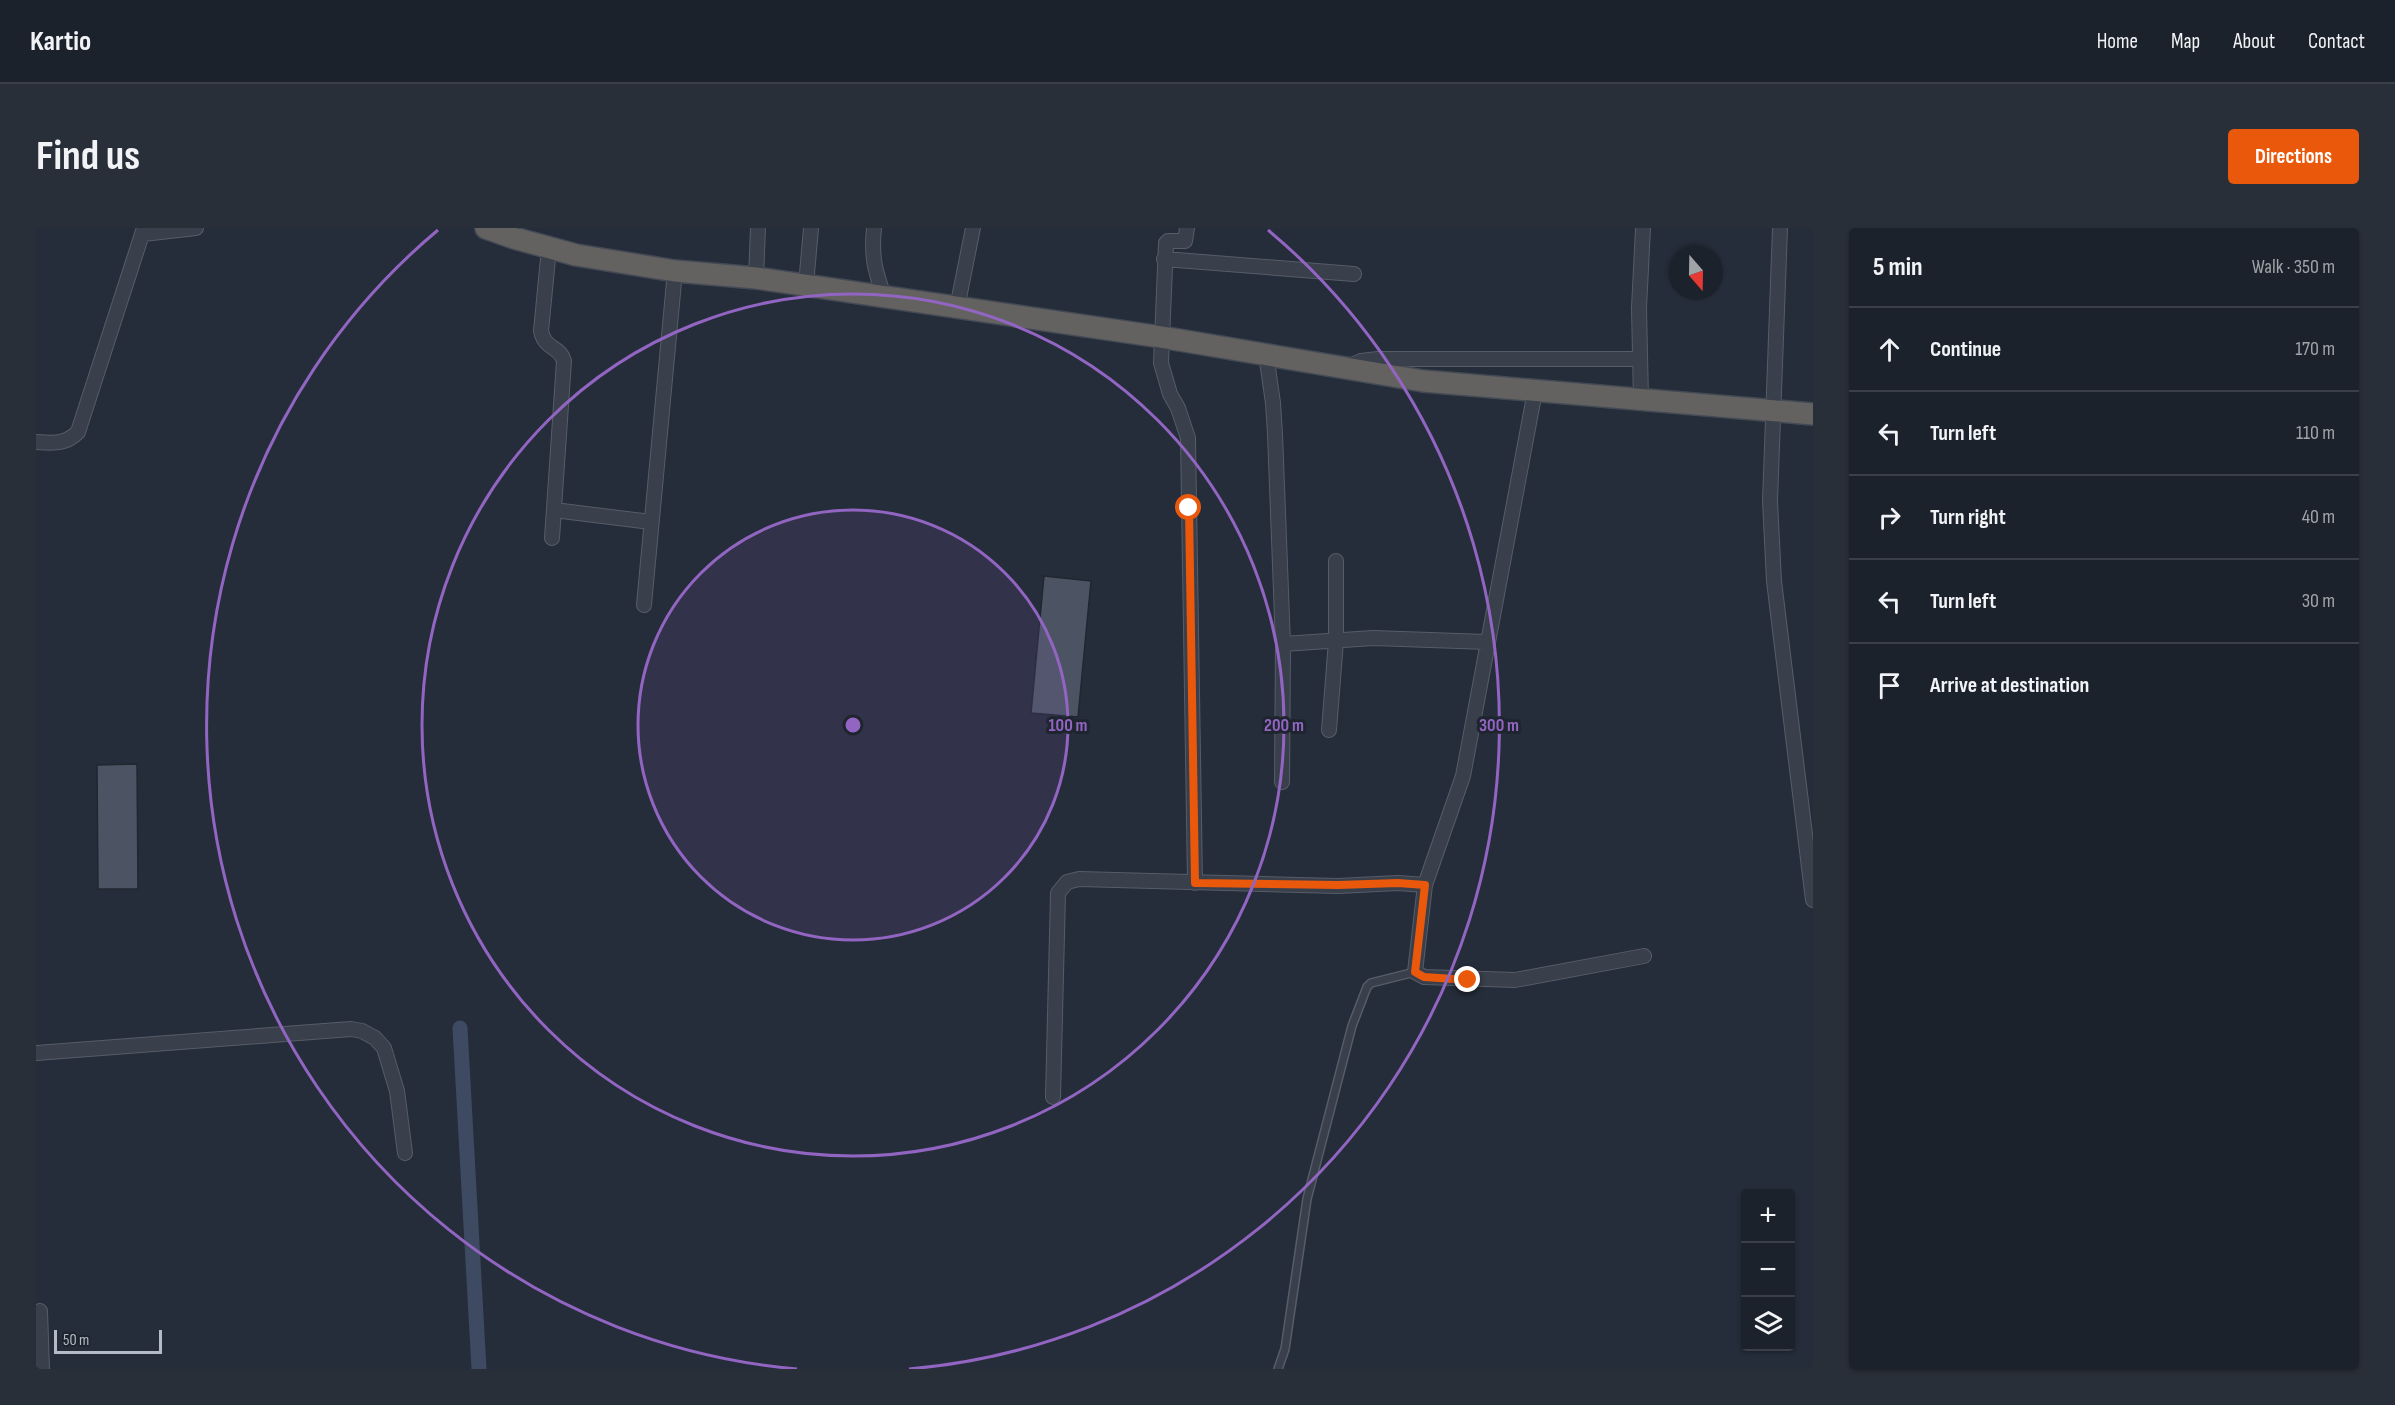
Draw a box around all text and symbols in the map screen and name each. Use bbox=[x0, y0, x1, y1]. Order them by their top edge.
text: Kartio bbox=[30, 25, 91, 58]
text: Home bbox=[2097, 29, 2138, 54]
text: Map bbox=[2171, 29, 2200, 54]
text: About bbox=[2233, 29, 2275, 54]
text: Contact bbox=[2308, 29, 2365, 54]
button: Directions bbox=[2228, 129, 2359, 184]
text: Find us bbox=[36, 131, 140, 182]
north arrow bbox=[1669, 246, 1723, 300]
text: 5 min bbox=[1873, 252, 1923, 283]
text: Walk · 350 m bbox=[2252, 255, 2335, 279]
icon: ahead bbox=[1873, 333, 1906, 366]
text: Continue bbox=[1930, 336, 2001, 363]
text: 170 m bbox=[2295, 337, 2335, 361]
icon: left bbox=[1873, 417, 1906, 450]
text: Turn left bbox=[1930, 420, 1996, 447]
text: 110 m bbox=[2296, 421, 2335, 445]
route start bbox=[1175, 494, 1201, 520]
icon: right bbox=[1873, 501, 1906, 534]
text: Turn right bbox=[1930, 504, 2006, 531]
text: 40 m bbox=[2302, 505, 2335, 529]
icon: left bbox=[1873, 585, 1906, 618]
text: Turn left bbox=[1930, 588, 1996, 615]
text: 30 m bbox=[2302, 589, 2335, 613]
icon: arrive bbox=[1873, 669, 1906, 702]
text: Arrive at destination bbox=[1930, 672, 2089, 699]
centre of rings bbox=[843, 715, 863, 735]
text: 100 m bbox=[1049, 715, 1088, 736]
text: 200 m bbox=[1264, 715, 1304, 736]
text: 300 m bbox=[1479, 715, 1519, 736]
route end bbox=[1454, 966, 1480, 992]
map controls bbox=[1741, 1189, 1795, 1351]
button: + bbox=[1741, 1189, 1795, 1243]
button: − bbox=[1741, 1243, 1795, 1297]
button: layers bbox=[1741, 1297, 1795, 1351]
scale bar bbox=[54, 1327, 162, 1354]
text: 50 m bbox=[63, 1331, 89, 1350]

